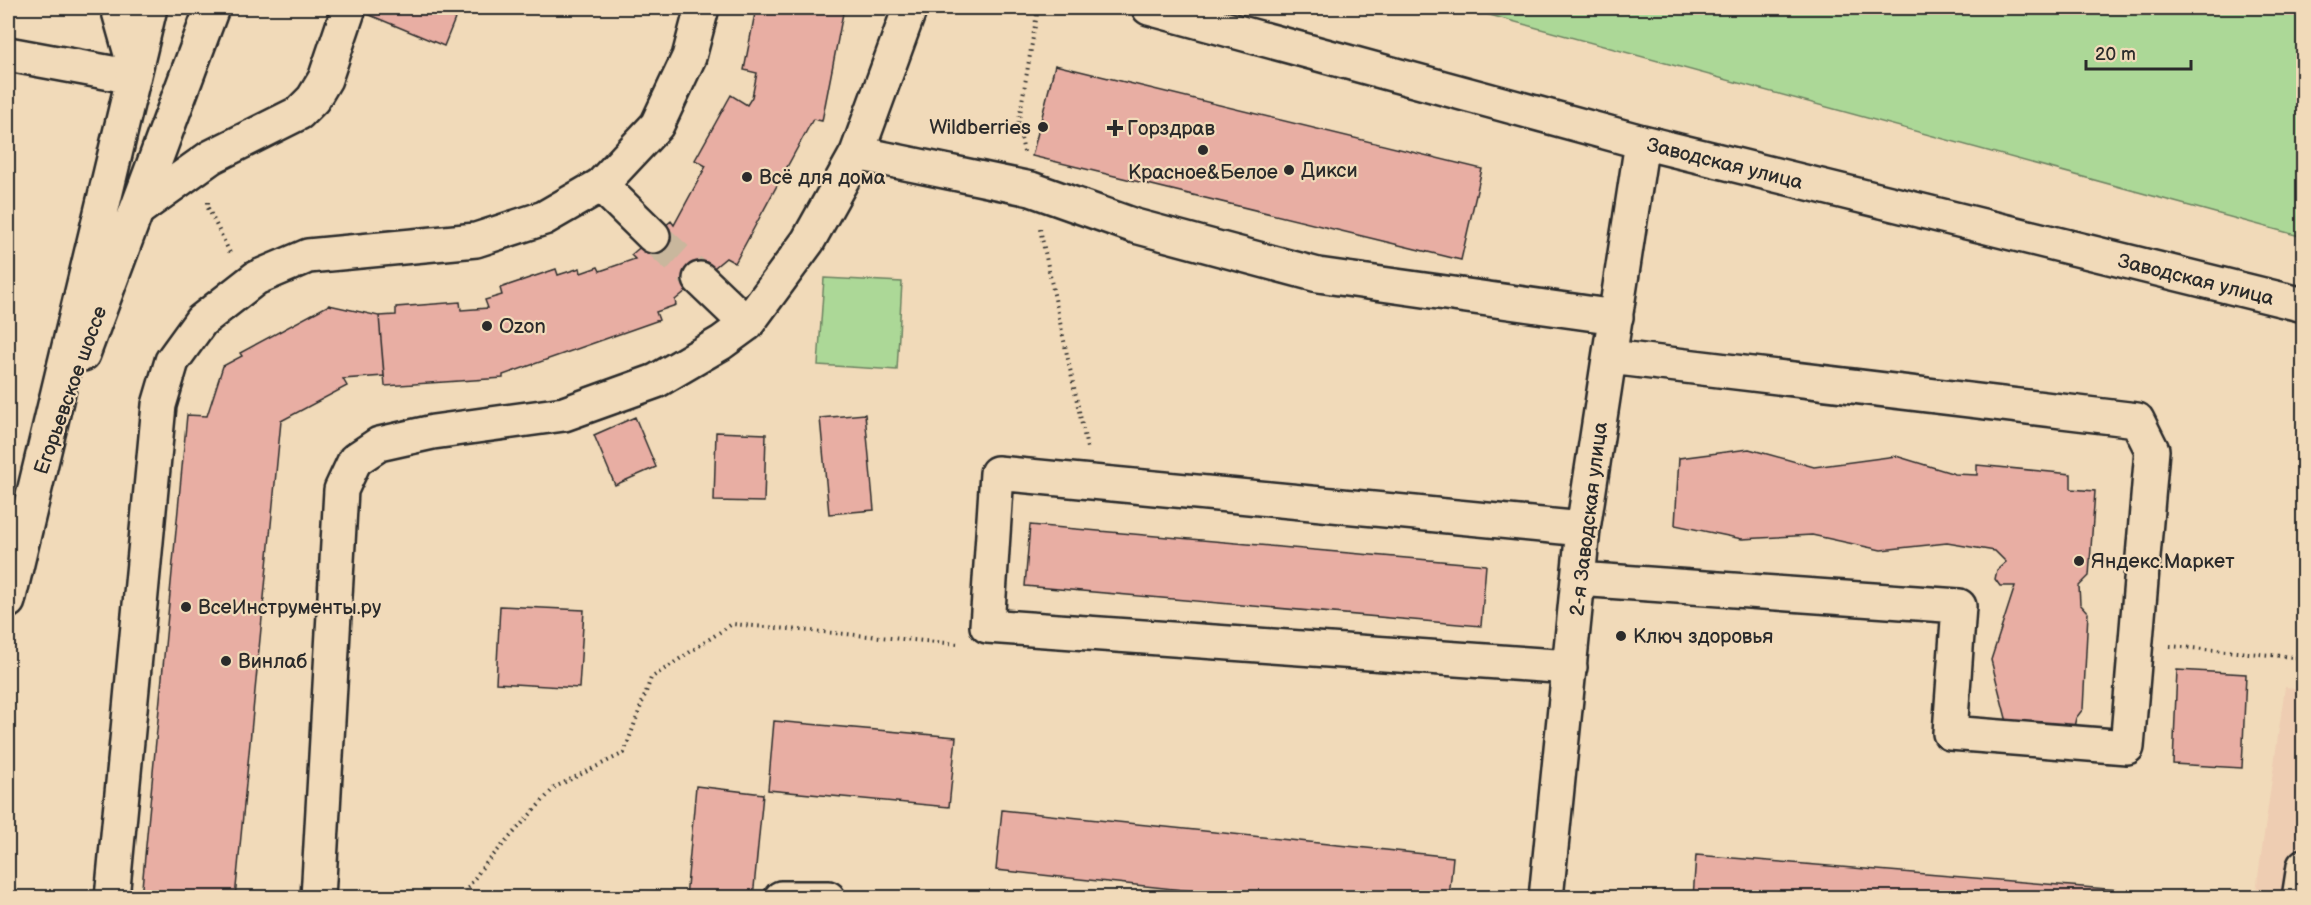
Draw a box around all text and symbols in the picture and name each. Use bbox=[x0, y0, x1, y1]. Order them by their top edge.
scale bar bbox=[2086, 33, 2191, 71]
text: 20 m bbox=[2095, 44, 2136, 65]
place label: Wildberries bbox=[929, 116, 1031, 140]
place label: Горздрав bbox=[1127, 117, 1215, 141]
marker: Wildberries bbox=[1036, 120, 1050, 134]
marker: Горздрав bbox=[1108, 121, 1122, 135]
street label: Заводская улица bbox=[1644, 133, 1805, 195]
marker: Красное&Белое bbox=[1196, 143, 1210, 157]
place label: Дикси bbox=[1301, 159, 1358, 183]
place label: Красное&Белое bbox=[1128, 161, 1278, 185]
marker: Дикси bbox=[1282, 163, 1296, 177]
place label: Всё для дома bbox=[759, 166, 886, 190]
marker: Всё для дома bbox=[740, 170, 754, 184]
street label: Заводская улица bbox=[2115, 249, 2276, 311]
street label: Егорьевское шоссе bbox=[29, 303, 113, 478]
place label: Ozon bbox=[499, 315, 546, 339]
marker: Ozon bbox=[480, 319, 494, 333]
street label: 2-я Заводская улица bbox=[1565, 420, 1613, 618]
place label: Яндекс.Маркет bbox=[2091, 550, 2235, 574]
marker: Яндекс.Маркет bbox=[2072, 554, 2086, 568]
place label: ВсеИнструменты.ру bbox=[198, 596, 381, 620]
marker: ВсеИнструменты.ру bbox=[179, 600, 193, 614]
place label: Ключ здоровья bbox=[1633, 625, 1773, 649]
marker: Ключ здоровья bbox=[1614, 629, 1628, 643]
place label: Винлаб bbox=[238, 650, 307, 674]
marker: Винлаб bbox=[219, 654, 233, 668]

